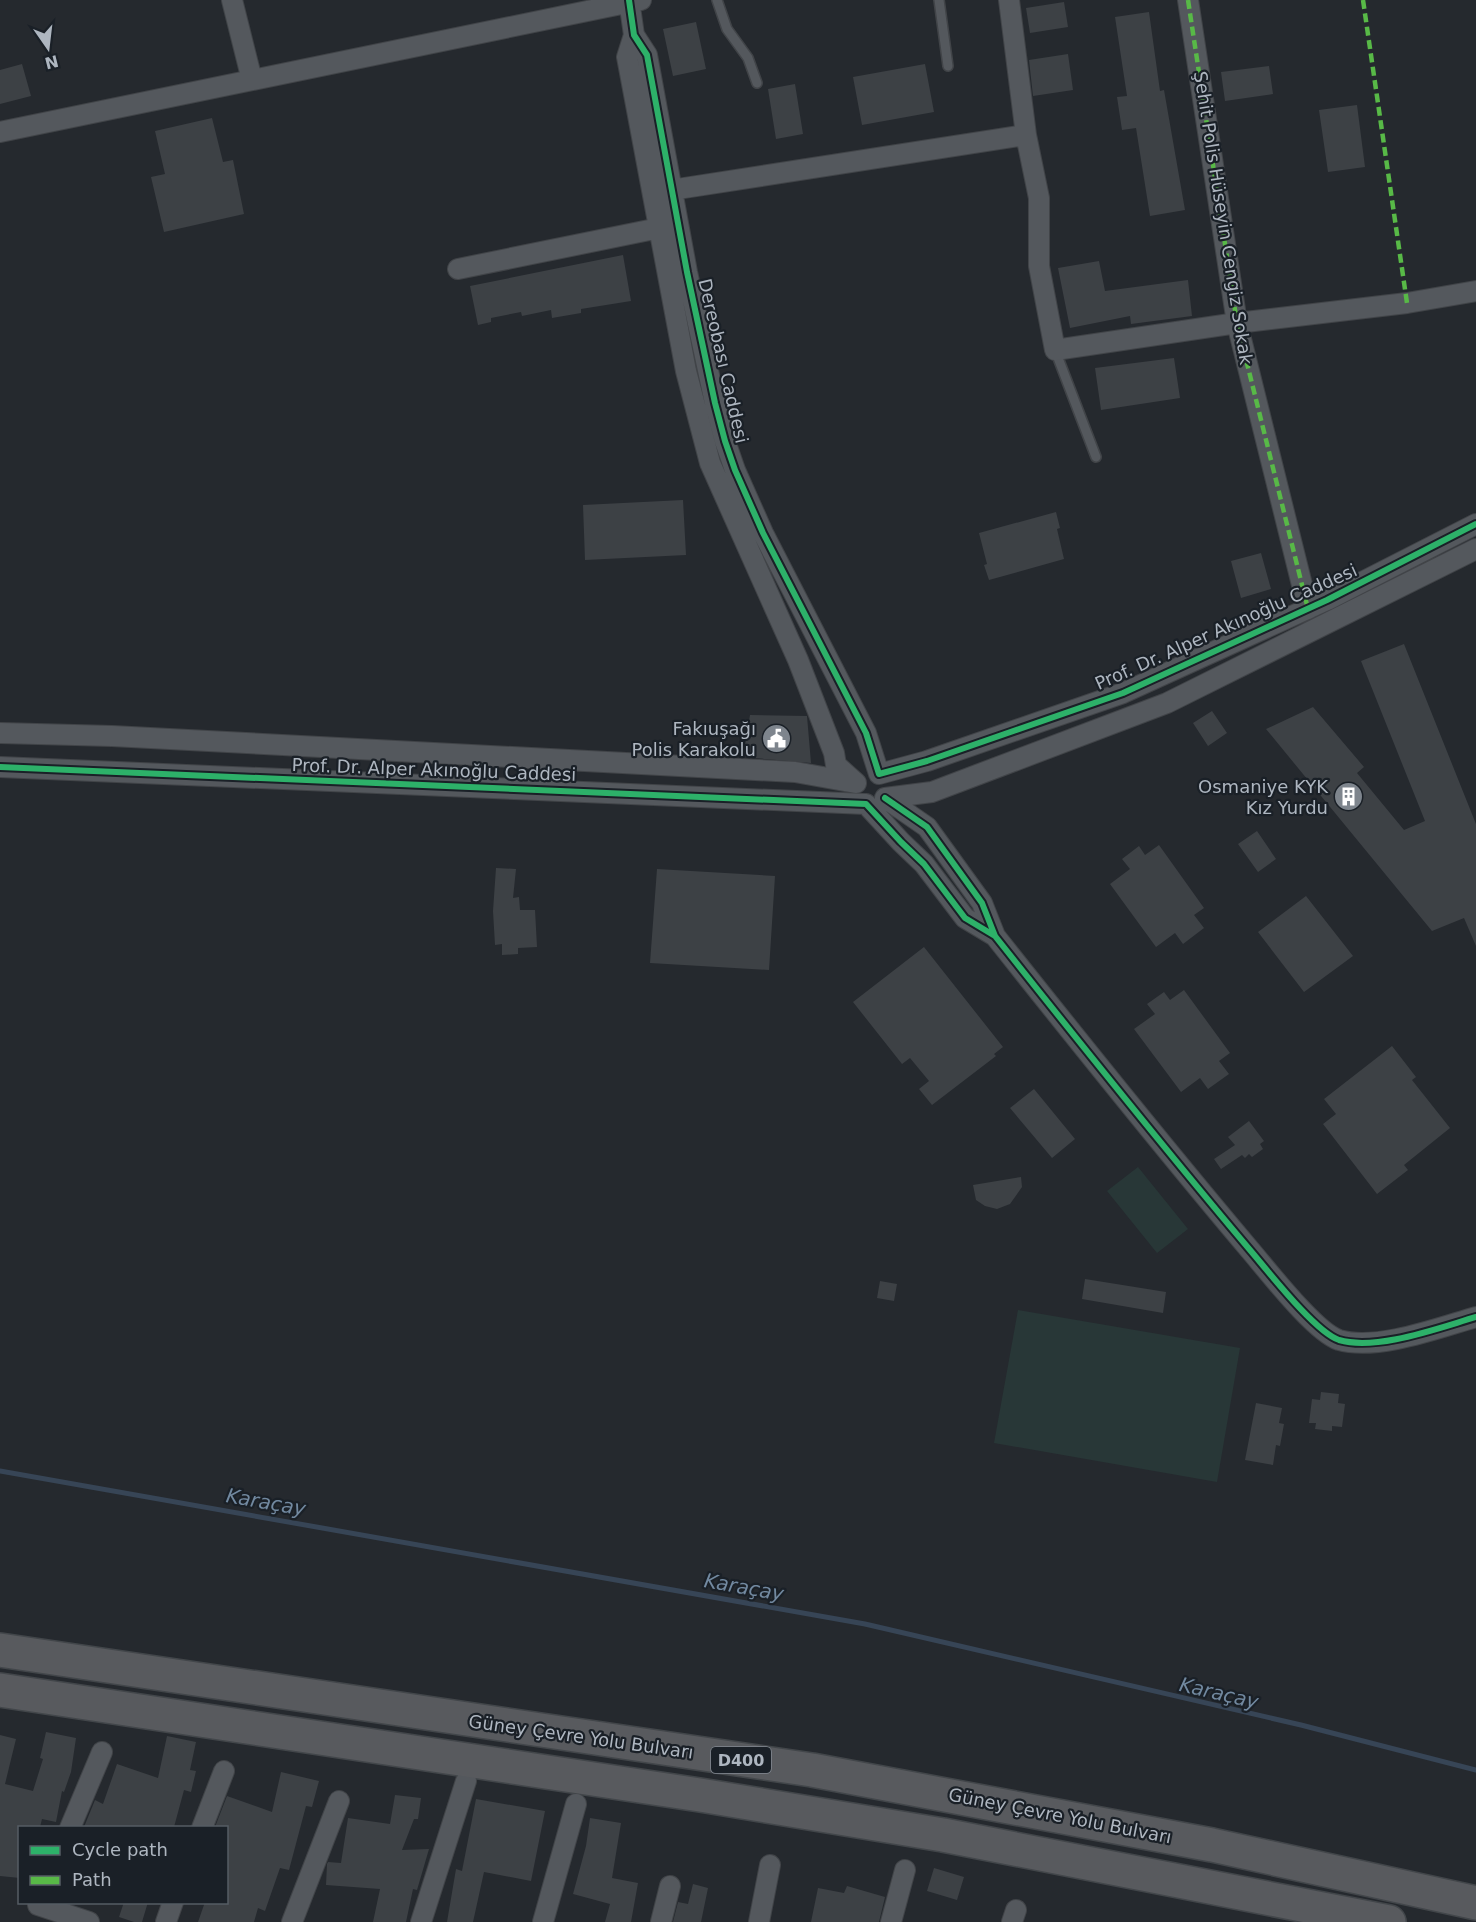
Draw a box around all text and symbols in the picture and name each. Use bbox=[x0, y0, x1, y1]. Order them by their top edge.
north arrow bbox=[18, 18, 78, 78]
text: N bbox=[43, 51, 60, 73]
street label: Şehit Polis Hüseyin Cengiz Sokak bbox=[1190, 70, 1257, 367]
street label: Dereobası Caddesi bbox=[694, 276, 753, 445]
street label: Prof. Dr. Alper Akınoğlu Caddesi bbox=[1092, 559, 1360, 694]
place label: Fakıuşağı Polis Karakolu bbox=[632, 718, 756, 760]
public building icon: Fakıuşağı Polis Karakolu bbox=[761, 723, 793, 755]
street label: Prof. Dr. Alper Akınoğlu Caddesi bbox=[291, 754, 577, 785]
place label: Osmaniye KYK Kız Yurdu bbox=[1198, 776, 1329, 818]
building icon: Osmaniye KYK Kız Yurdu bbox=[1333, 781, 1365, 813]
water label: Karaçay bbox=[224, 1483, 309, 1521]
water label: Karaçay bbox=[702, 1568, 787, 1606]
water label: Karaçay bbox=[1177, 1672, 1262, 1714]
street label: Güney Çevre Yolu Bulvarı bbox=[467, 1710, 695, 1763]
road number: D400 bbox=[711, 1747, 771, 1773]
street label: Güney Çevre Yolu Bulvarı bbox=[947, 1784, 1173, 1847]
legend bbox=[18, 1826, 228, 1904]
text: Cycle path bbox=[72, 1839, 168, 1860]
text: Path bbox=[72, 1869, 112, 1890]

